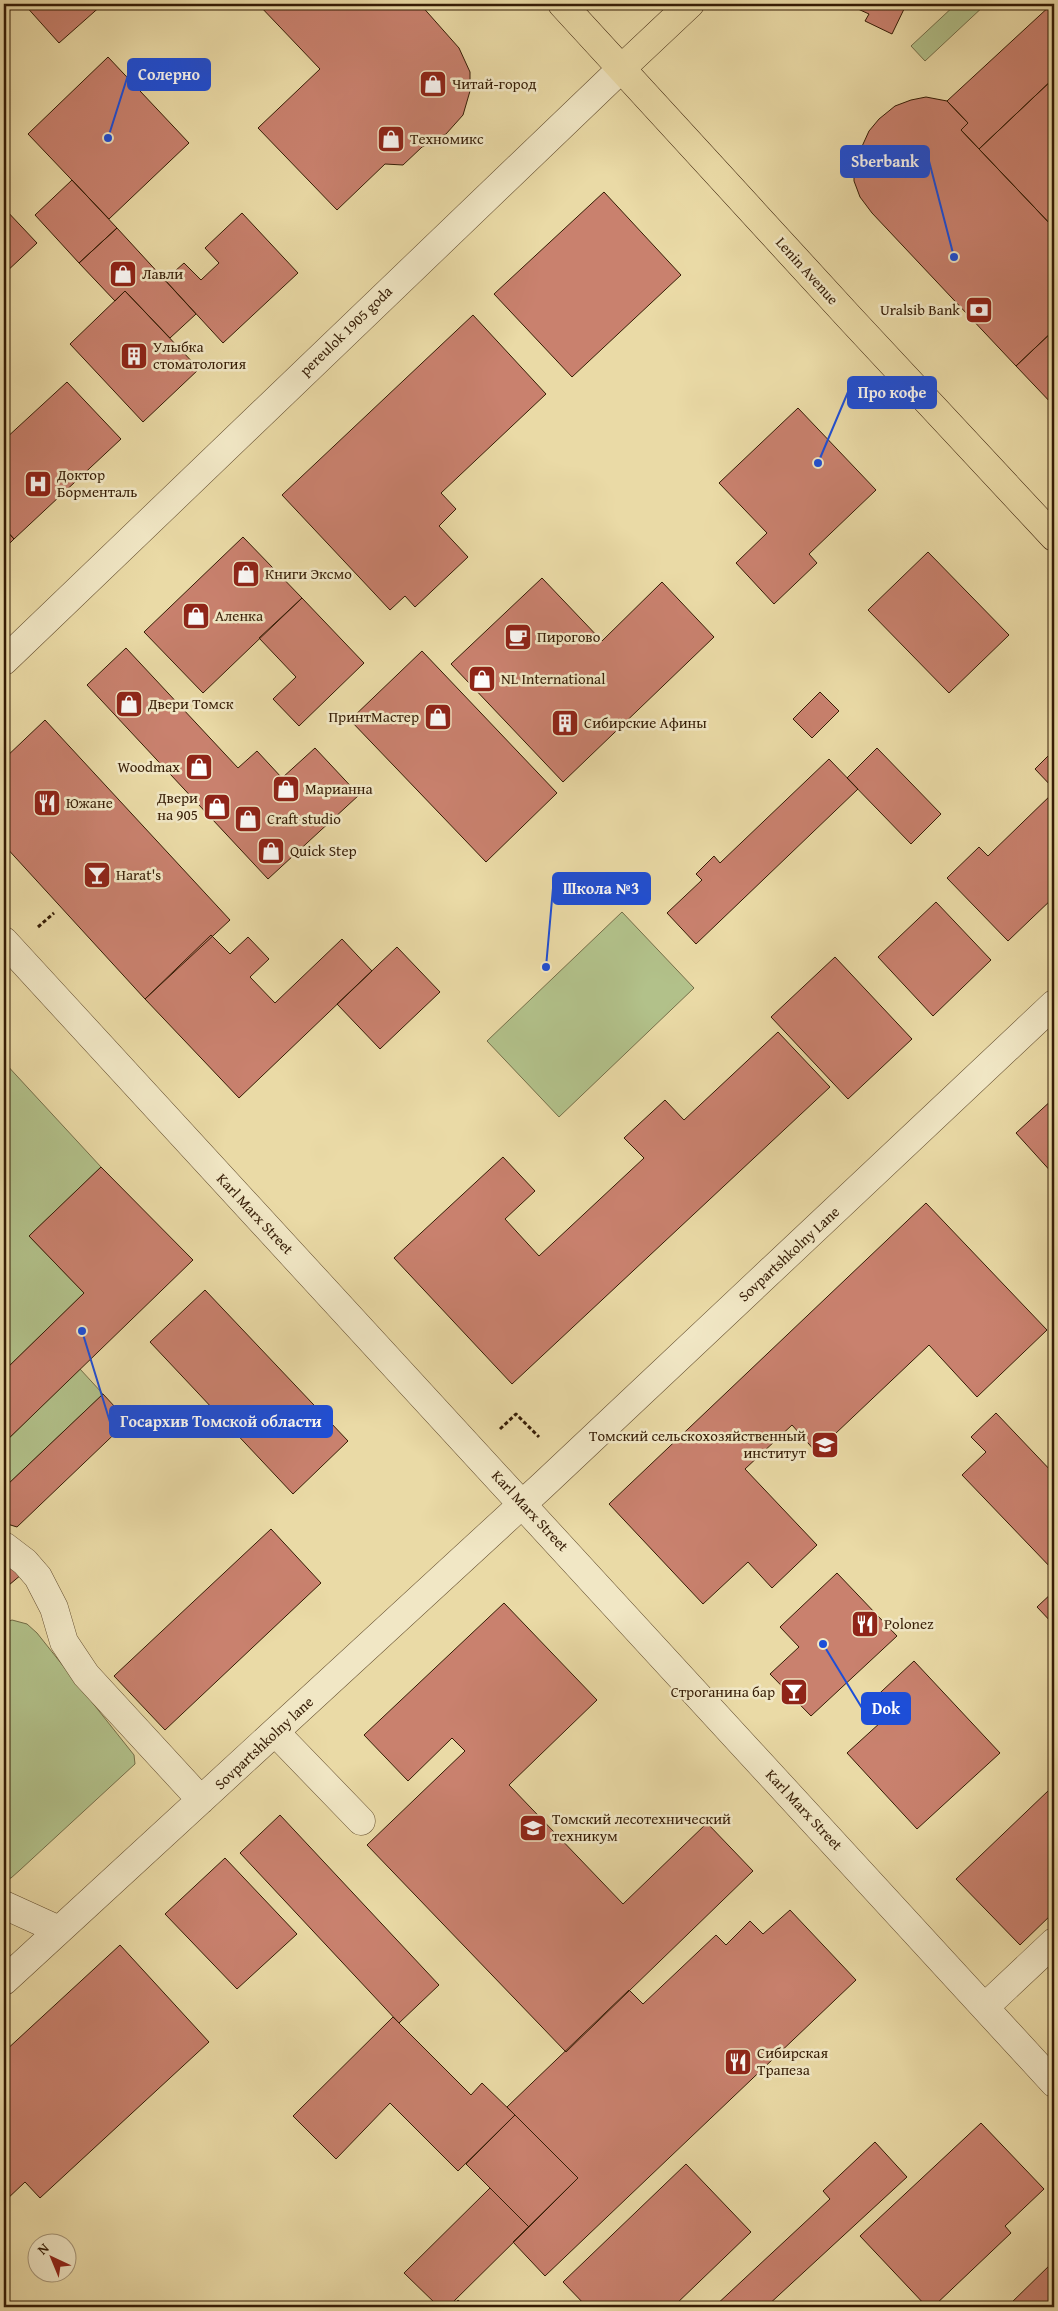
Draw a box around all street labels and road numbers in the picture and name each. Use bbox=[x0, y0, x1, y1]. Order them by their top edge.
street label: Lenin Avenue bbox=[771, 232, 844, 309]
street label: pereulok 1905 goda bbox=[295, 281, 397, 380]
street label: Karl Marx Street bbox=[212, 1168, 299, 1259]
street label: Sovpartshkolny Lane bbox=[733, 1201, 844, 1306]
street label: Karl Marx Street bbox=[487, 1465, 574, 1556]
street label: Sovpartshkolny lane bbox=[210, 1691, 318, 1794]
street label: Karl Marx Street bbox=[761, 1764, 848, 1855]

